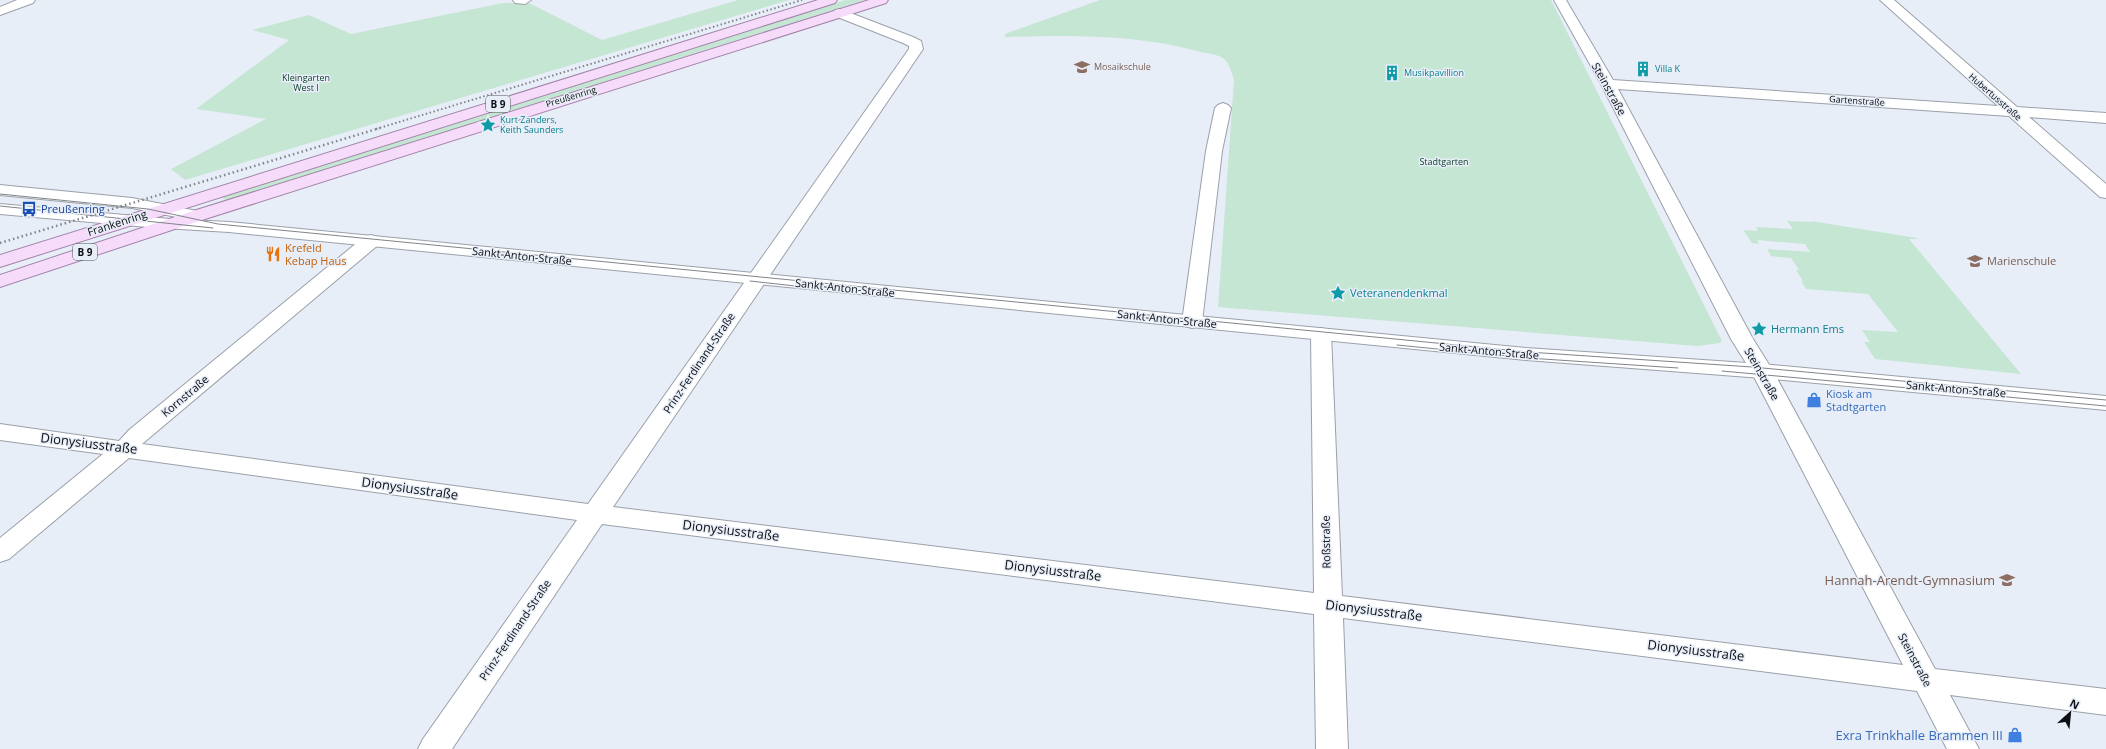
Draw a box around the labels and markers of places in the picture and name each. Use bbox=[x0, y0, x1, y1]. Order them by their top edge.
school or university icon: Mosaikschule bbox=[1073, 58, 1091, 76]
place label: Mosaikschule bbox=[1094, 60, 1151, 73]
building icon: Villa K bbox=[1634, 60, 1652, 78]
place label: Villa K bbox=[1655, 62, 1681, 75]
building icon: Musikpavillion bbox=[1383, 64, 1401, 82]
place label: Musikpavillion bbox=[1404, 66, 1464, 79]
place label: Kurt Zanders, Keith Saunders bbox=[500, 113, 563, 136]
place icon: Kurt Zanders, Keith Saunders bbox=[479, 116, 497, 134]
bus stop icon: Preußenring bbox=[20, 200, 38, 218]
place label: Preußenring bbox=[41, 201, 105, 216]
place label: Krefeld Kebap Haus bbox=[285, 240, 347, 268]
restaurant icon: Krefeld Kebap Haus bbox=[264, 245, 282, 263]
school or university icon: Marienschule bbox=[1966, 252, 1984, 270]
place label: Marienschule bbox=[1987, 253, 2056, 268]
place icon: Veteranendenkmal bbox=[1329, 284, 1347, 302]
place label: Veteranendenkmal bbox=[1350, 285, 1448, 300]
place icon: Hermann Ems bbox=[1750, 320, 1768, 338]
place label: Hermann Ems bbox=[1771, 321, 1844, 336]
place label: Kiosk am Stadtgarten bbox=[1826, 386, 1886, 414]
shop icon: Kiosk am Stadtgarten bbox=[1805, 391, 1823, 409]
place label: Hannah-Arendt-Gymnasium bbox=[1825, 571, 1995, 589]
school or university icon: Hannah-Arendt-Gymnasium bbox=[1998, 571, 2016, 589]
place label: Exra Trinkhalle Brammen III bbox=[1836, 726, 2003, 744]
shop icon: Exra Trinkhalle Brammen III bbox=[2006, 726, 2024, 744]

